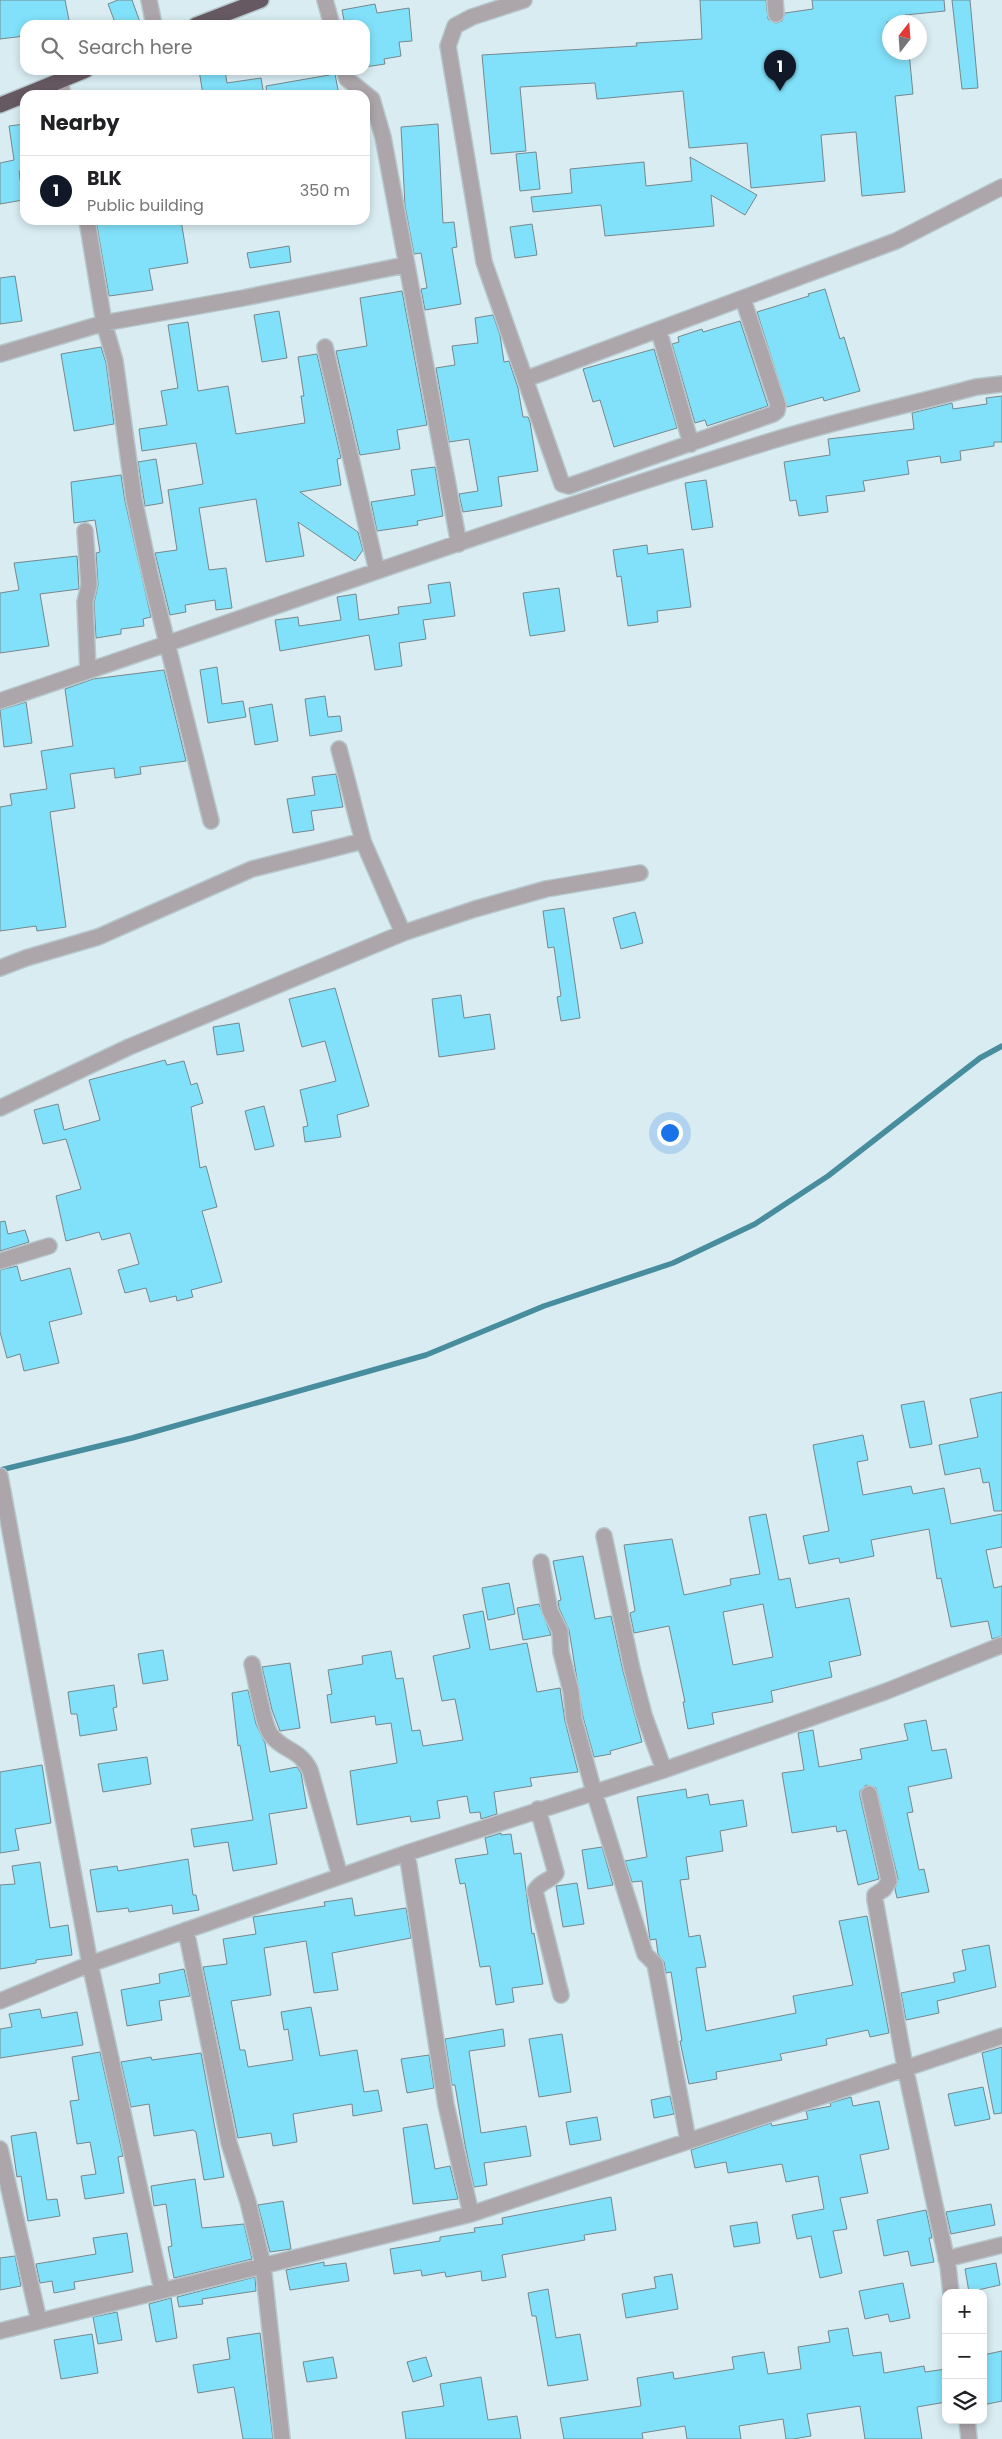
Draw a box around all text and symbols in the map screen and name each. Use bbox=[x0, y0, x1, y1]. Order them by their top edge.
north arrow bbox=[882, 15, 927, 60]
search box bbox=[20, 20, 370, 75]
icon: search bbox=[38, 34, 66, 62]
text: Search here bbox=[78, 34, 192, 61]
pin: 1 bbox=[764, 50, 796, 91]
text: Nearby bbox=[40, 108, 120, 137]
text: BLK bbox=[87, 165, 122, 192]
text: 1 bbox=[53, 179, 59, 202]
text: 350 m bbox=[300, 179, 350, 202]
text: Public building bbox=[87, 194, 204, 217]
your location bbox=[657, 1120, 683, 1146]
map controls bbox=[942, 2289, 987, 2424]
button: + bbox=[942, 2289, 987, 2334]
button: − bbox=[942, 2334, 987, 2379]
button: layers bbox=[942, 2379, 987, 2424]

